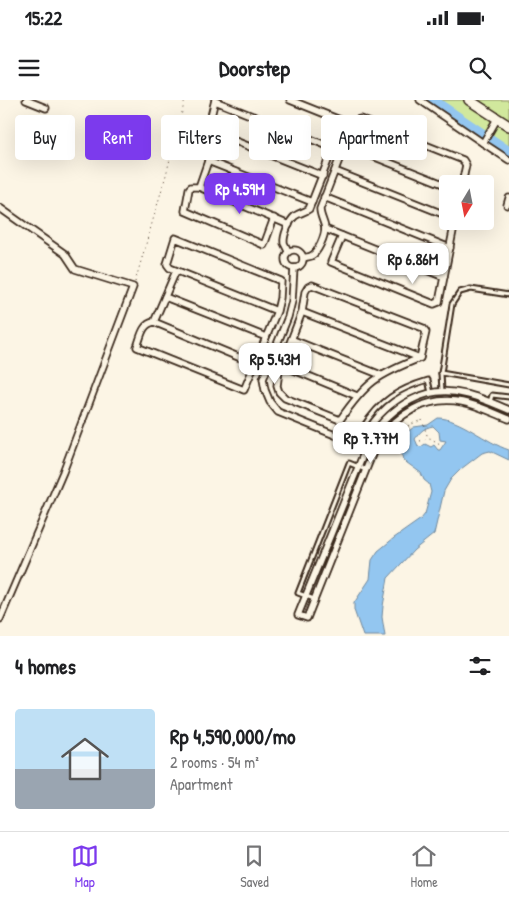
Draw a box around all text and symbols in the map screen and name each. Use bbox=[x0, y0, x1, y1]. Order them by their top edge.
text: 15:22 bbox=[25, 5, 62, 31]
text: Doorstep bbox=[219, 53, 290, 83]
icon: menu bbox=[15, 54, 43, 82]
icon: search bbox=[466, 54, 494, 82]
chip: Buy bbox=[15, 115, 75, 160]
chip: Rent bbox=[85, 115, 151, 160]
chip: Filters bbox=[161, 115, 239, 160]
chip: New bbox=[249, 115, 311, 160]
chip: Apartment bbox=[321, 115, 427, 160]
pin: Rp 4.59M bbox=[188, 172, 292, 215]
north arrow bbox=[439, 175, 494, 230]
map controls bbox=[439, 175, 494, 230]
text: Rp 4.59M bbox=[215, 178, 265, 200]
pin: Rp 6.86M bbox=[361, 242, 465, 285]
text: Rp 6.86M bbox=[388, 248, 438, 270]
pin: Rp 5.43M bbox=[223, 342, 327, 385]
text: Rp 5.43M bbox=[250, 348, 300, 370]
pin: Rp 7.77M bbox=[319, 422, 423, 464]
text: Rp 7.77M bbox=[344, 427, 398, 449]
text: 4 homes bbox=[15, 652, 76, 681]
icon: filters bbox=[466, 652, 494, 680]
text: Rp 4,590,000/mo bbox=[170, 722, 296, 751]
icon: home bbox=[55, 729, 115, 789]
text: 2 rooms · 54 m² bbox=[170, 751, 259, 773]
text: Apartment bbox=[170, 773, 233, 795]
tab: Map bbox=[71, 842, 99, 891]
tab: Saved bbox=[240, 842, 269, 891]
tab: Home bbox=[410, 842, 438, 891]

